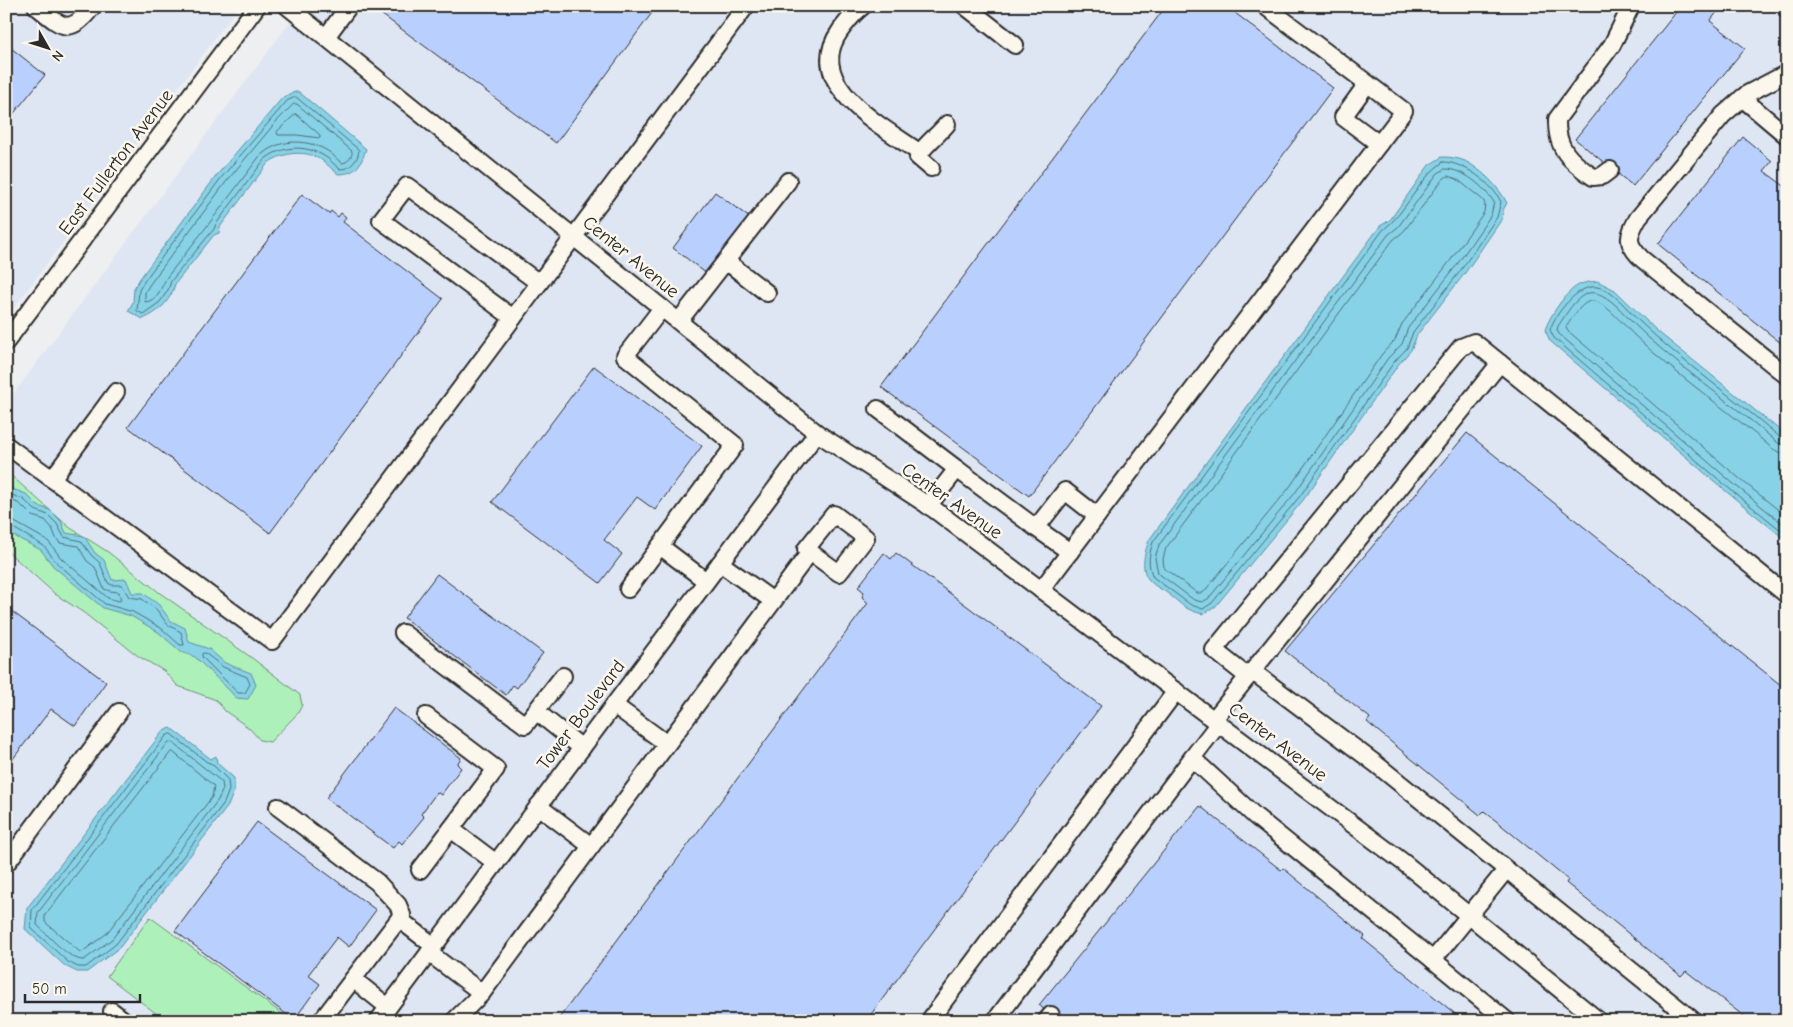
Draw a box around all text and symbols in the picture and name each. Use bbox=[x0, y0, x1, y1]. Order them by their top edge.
north arrow bbox=[22, 22, 72, 72]
text: N bbox=[48, 47, 67, 65]
street label: East Fullerton Avenue bbox=[54, 85, 178, 239]
street label: Center Avenue bbox=[578, 211, 684, 303]
street label: Center Avenue bbox=[897, 458, 1007, 544]
street label: Tower Boulevard bbox=[532, 656, 630, 774]
street label: Center Avenue bbox=[1224, 698, 1332, 786]
scale bar bbox=[25, 972, 140, 1004]
text: 50 m bbox=[32, 980, 67, 998]

